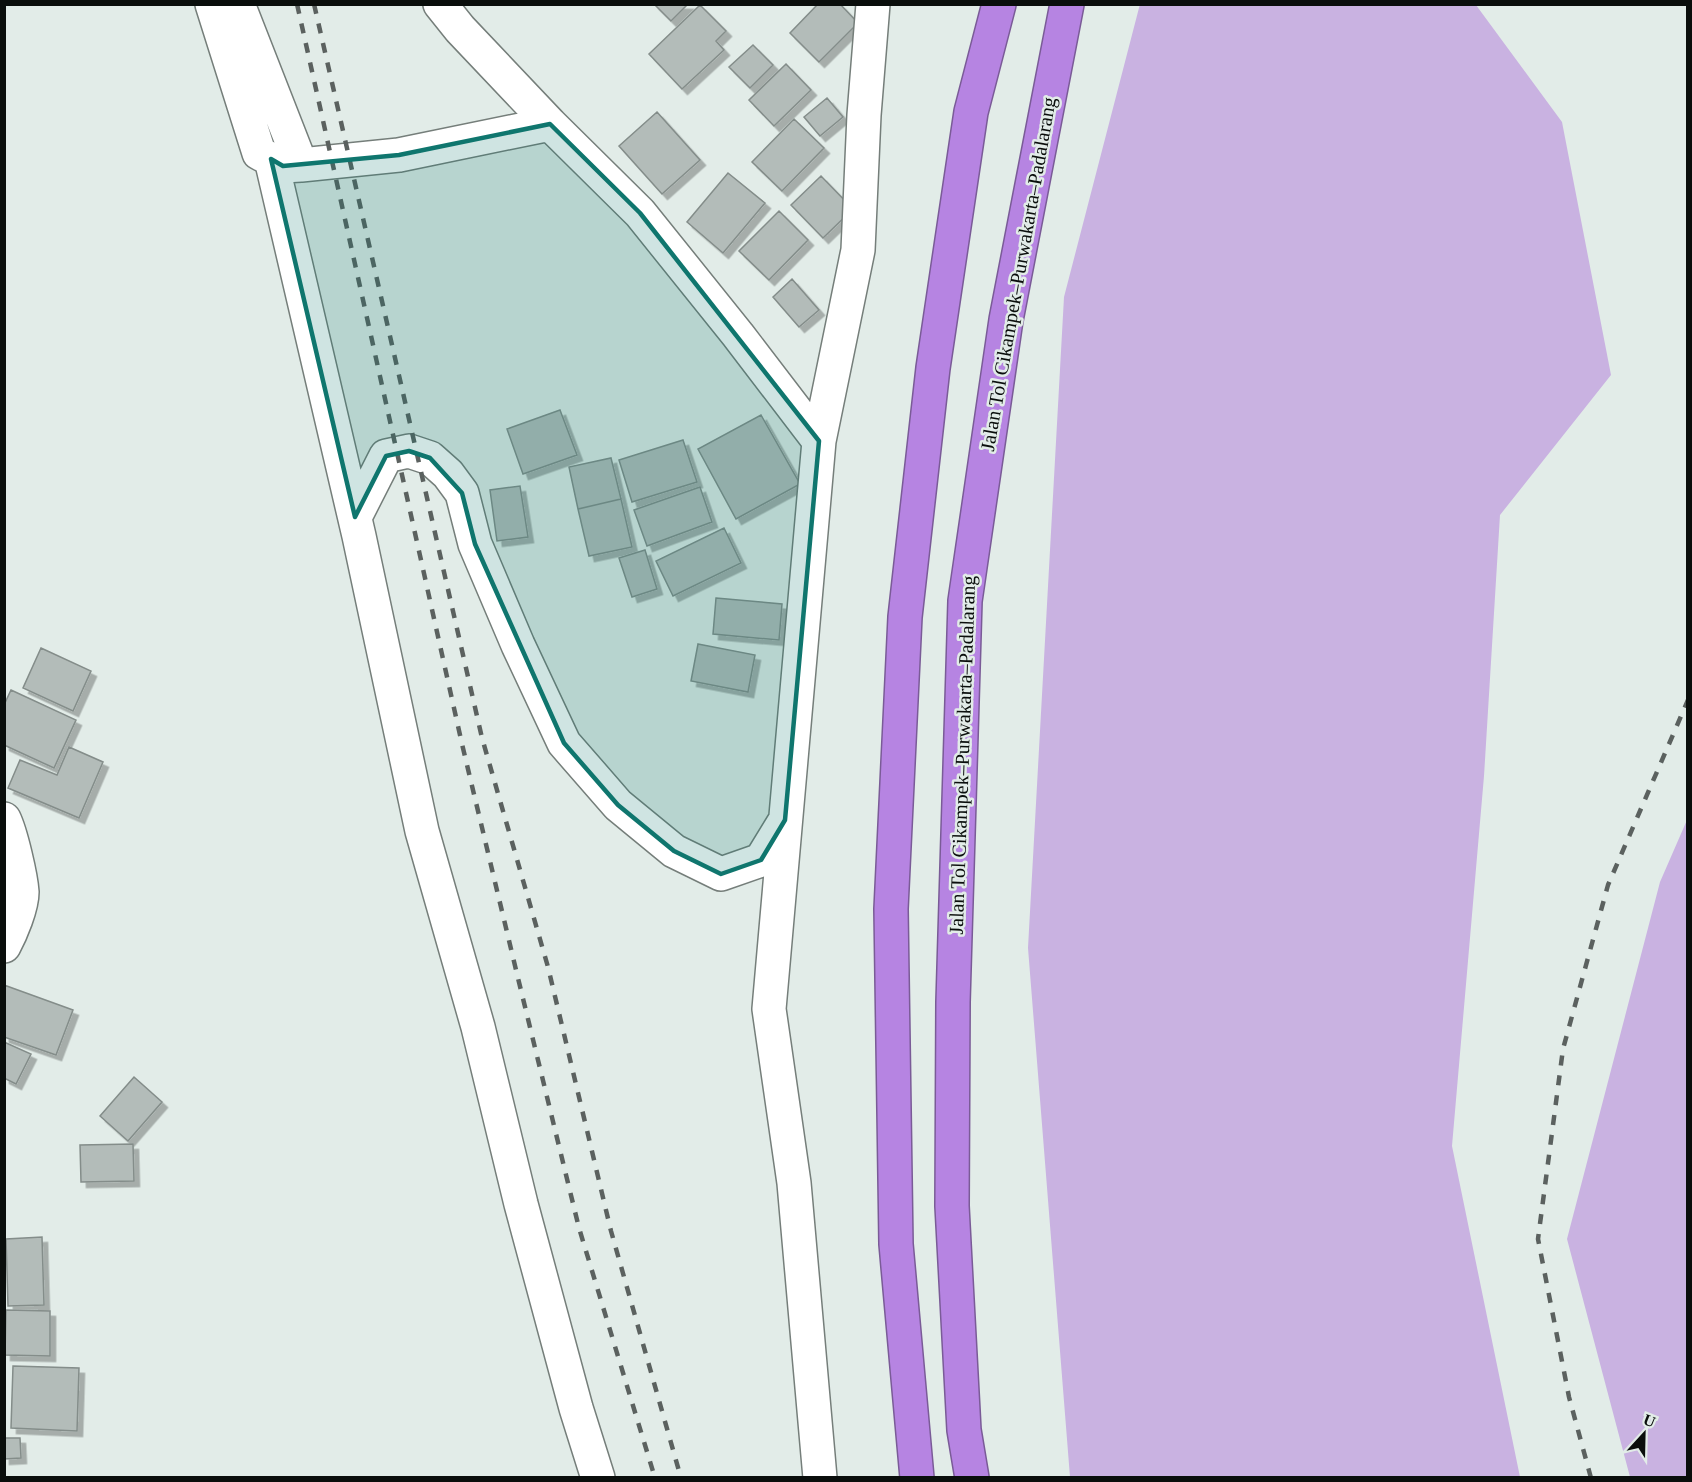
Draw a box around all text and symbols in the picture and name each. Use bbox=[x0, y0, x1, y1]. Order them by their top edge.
street label: Jalan Tol Cikampek–Purwakarta–Padalarang bbox=[976, 95, 1061, 453]
street label: Jalan Tol Cikampek–Purwakarta–Padalarang bbox=[945, 575, 980, 935]
north arrow bbox=[1614, 1404, 1674, 1464]
text: U bbox=[1641, 1411, 1658, 1431]

